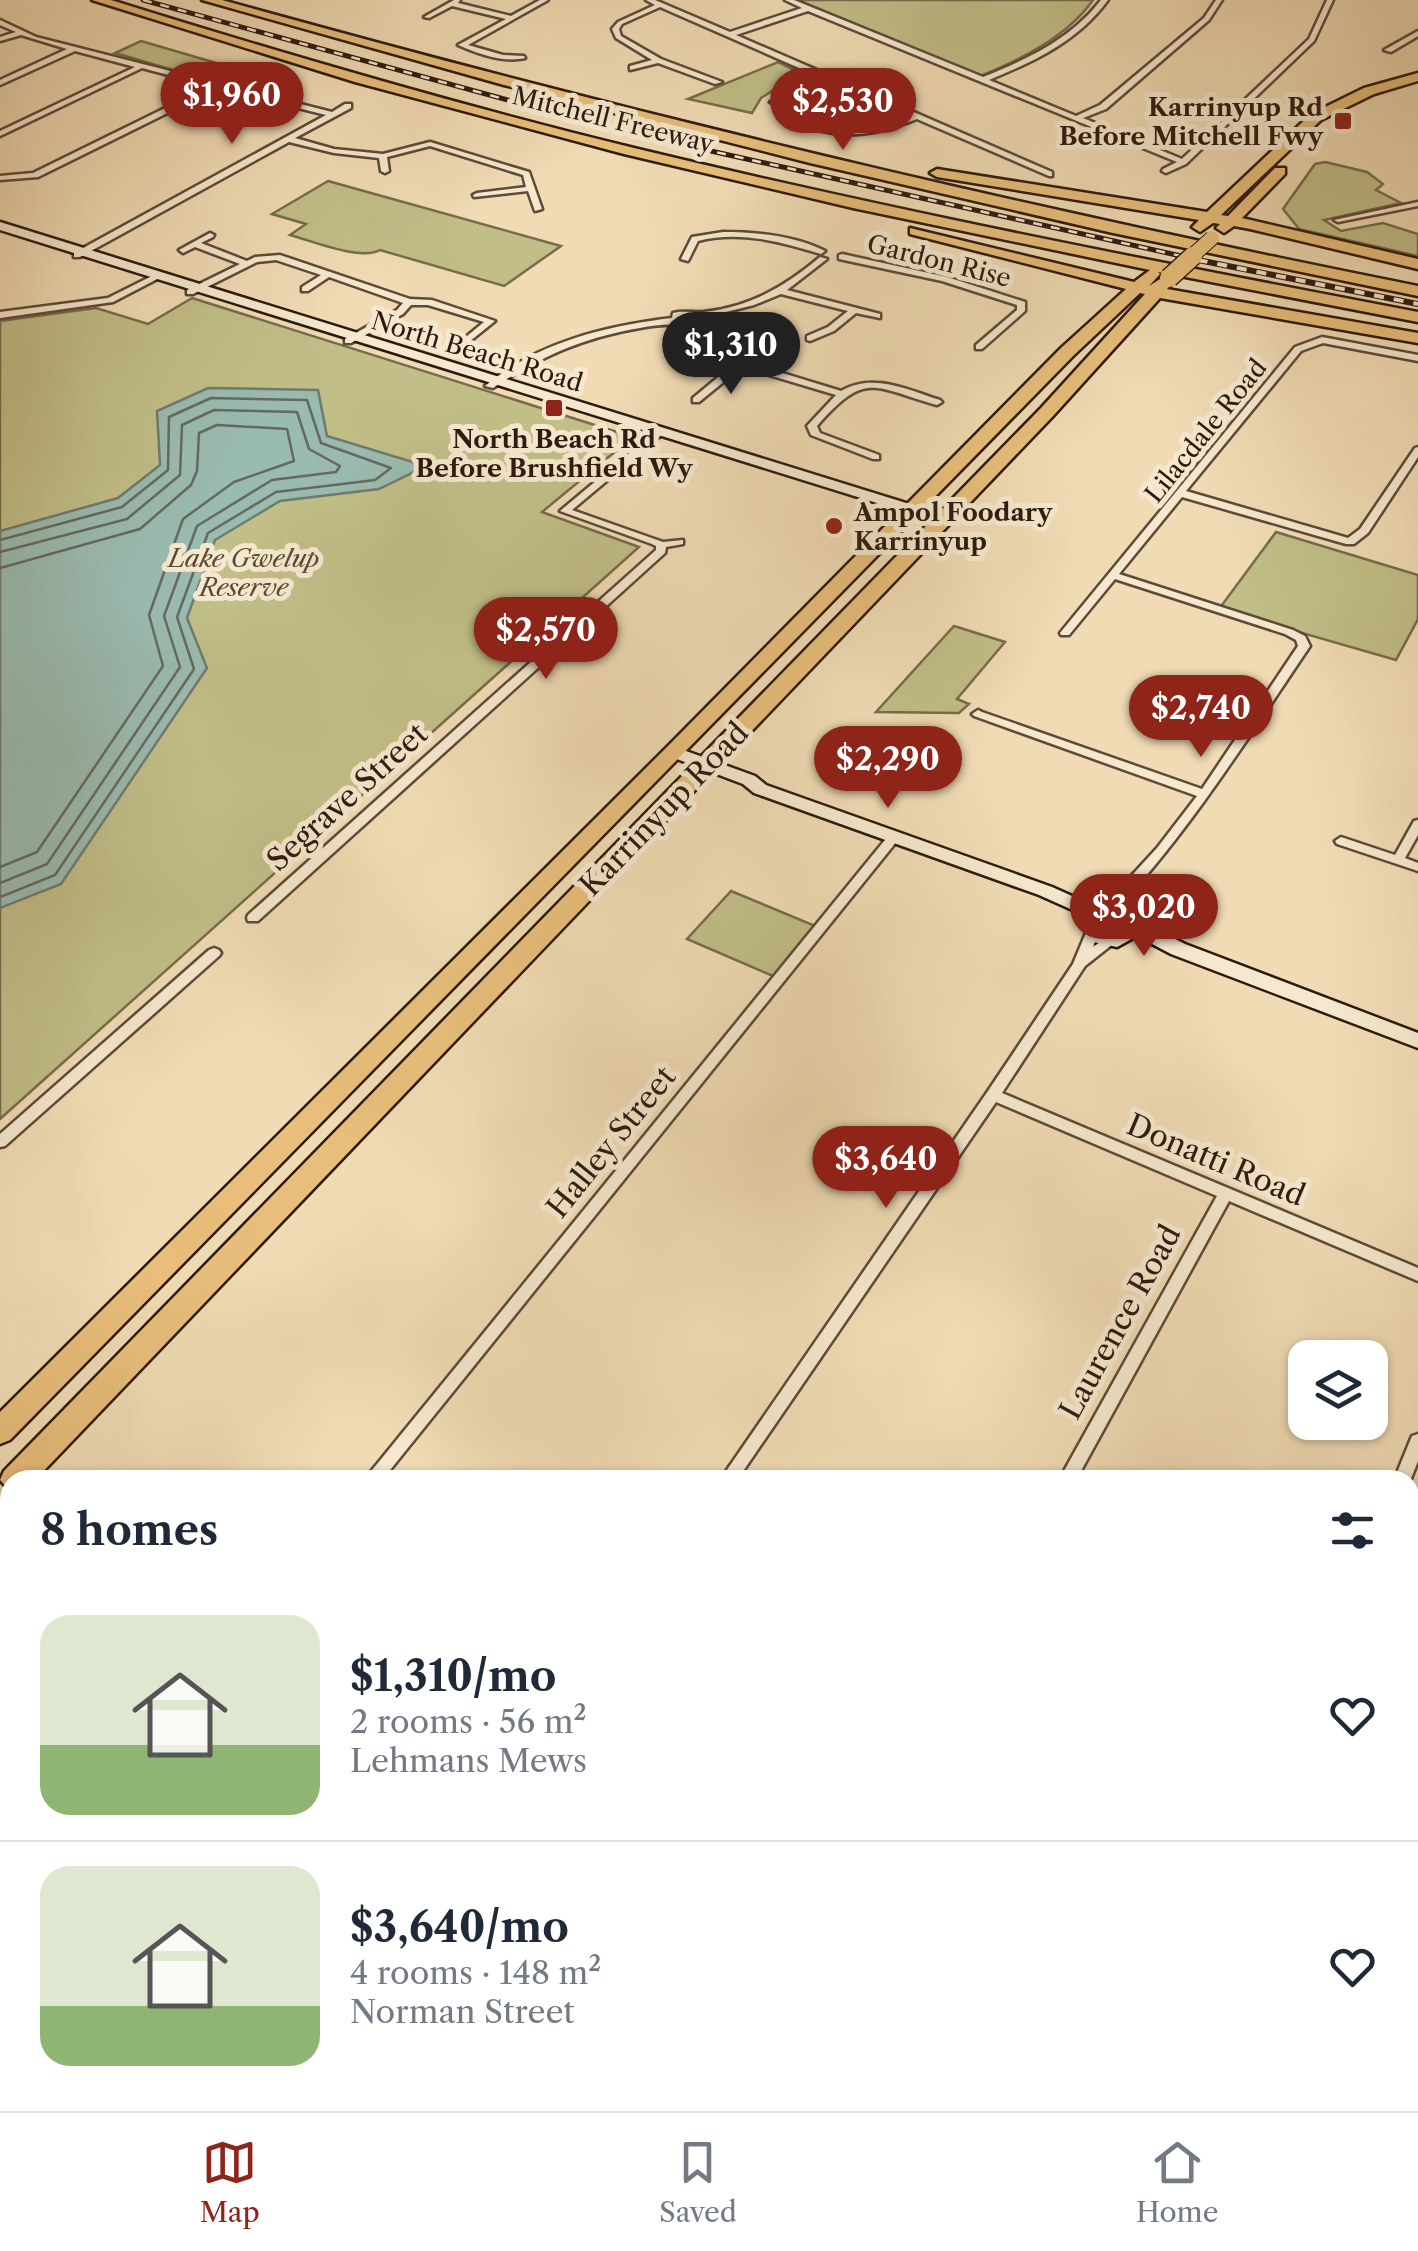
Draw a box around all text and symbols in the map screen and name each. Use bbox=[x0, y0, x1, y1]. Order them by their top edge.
pin: $1,960 bbox=[151, 62, 313, 147]
pin: $2,530 bbox=[762, 68, 924, 153]
text: $1,960 bbox=[183, 75, 281, 114]
street label: Mitchell Freeway bbox=[509, 80, 718, 160]
text: $2,530 bbox=[792, 81, 894, 120]
place label: Karrinyup Rd Before Mitchell Fwy bbox=[1059, 92, 1324, 152]
marker: Karrinyup Rd Before Mitchell Fwy bbox=[1332, 110, 1354, 132]
street label: Gardon Rise bbox=[864, 228, 1014, 294]
street label: North Beach Road bbox=[368, 305, 586, 399]
pin: $1,310 bbox=[650, 312, 812, 397]
text: $1,310 bbox=[684, 325, 778, 364]
street label: Lilacdale Road bbox=[1139, 353, 1273, 509]
marker: North Beach Rd Before Brushfield Wy bbox=[543, 397, 565, 419]
place label: North Beach Rd Before Brushfield Wy bbox=[415, 424, 693, 484]
place label: Ampol Foodary Karrinyup bbox=[853, 497, 1053, 557]
marker: Ampol Foodary Karrinyup bbox=[823, 515, 845, 537]
park label: Lake Gwelup Reserve bbox=[166, 543, 320, 603]
pin: $2,570 bbox=[465, 597, 627, 682]
text: $2,570 bbox=[496, 610, 596, 649]
pin: $2,740 bbox=[1120, 675, 1282, 760]
text: $2,740 bbox=[1151, 688, 1251, 727]
street label: Karrinyup Road bbox=[572, 714, 756, 904]
street label: Segrave Street bbox=[259, 715, 435, 879]
pin: $2,290 bbox=[807, 726, 969, 811]
text: $2,290 bbox=[836, 739, 940, 778]
pin: $3,020 bbox=[1063, 874, 1225, 959]
text: $3,020 bbox=[1092, 887, 1196, 926]
street label: Halley Street bbox=[539, 1059, 684, 1225]
street label: Donatti Road bbox=[1121, 1106, 1311, 1214]
pin: $3,640 bbox=[805, 1126, 967, 1211]
text: $3,640 bbox=[834, 1139, 938, 1178]
street label: Laurence Road bbox=[1051, 1218, 1189, 1426]
map controls bbox=[1288, 1340, 1388, 1440]
button: layers bbox=[1288, 1340, 1388, 1440]
icon: filters bbox=[1325, 1503, 1380, 1558]
text: 8 homes bbox=[40, 1504, 218, 1556]
text: $1,310/mo bbox=[350, 1650, 557, 1702]
icon: home bbox=[120, 1655, 240, 1775]
icon: heart bbox=[1325, 1688, 1380, 1743]
text: 2 rooms · 56 m² bbox=[350, 1702, 587, 1741]
text: Lehmans Mews bbox=[350, 1741, 587, 1780]
text: $3,640/mo bbox=[350, 1901, 569, 1953]
icon: home bbox=[120, 1906, 240, 2026]
icon: heart bbox=[1325, 1939, 1380, 1994]
text: 4 rooms · 148 m² bbox=[350, 1953, 601, 1992]
text: Norman Street bbox=[350, 1992, 575, 2031]
tab: Map bbox=[200, 2135, 260, 2229]
tab: Saved bbox=[659, 2135, 737, 2229]
tab: Home bbox=[1136, 2135, 1218, 2229]

